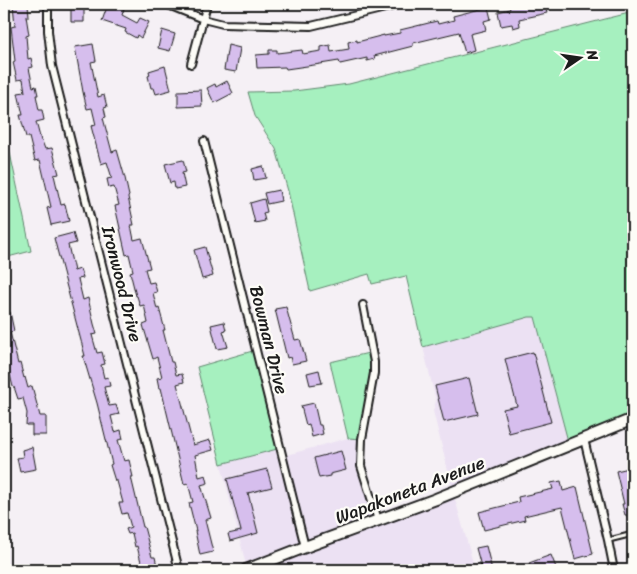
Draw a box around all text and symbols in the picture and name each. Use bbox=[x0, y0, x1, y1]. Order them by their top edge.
north arrow bbox=[554, 32, 604, 82]
text: N bbox=[579, 47, 606, 63]
street label: Ironwood Drive bbox=[92, 222, 152, 345]
street label: Bowman Drive bbox=[240, 282, 298, 398]
street label: Wapakoneta Avenue bbox=[330, 447, 490, 533]

